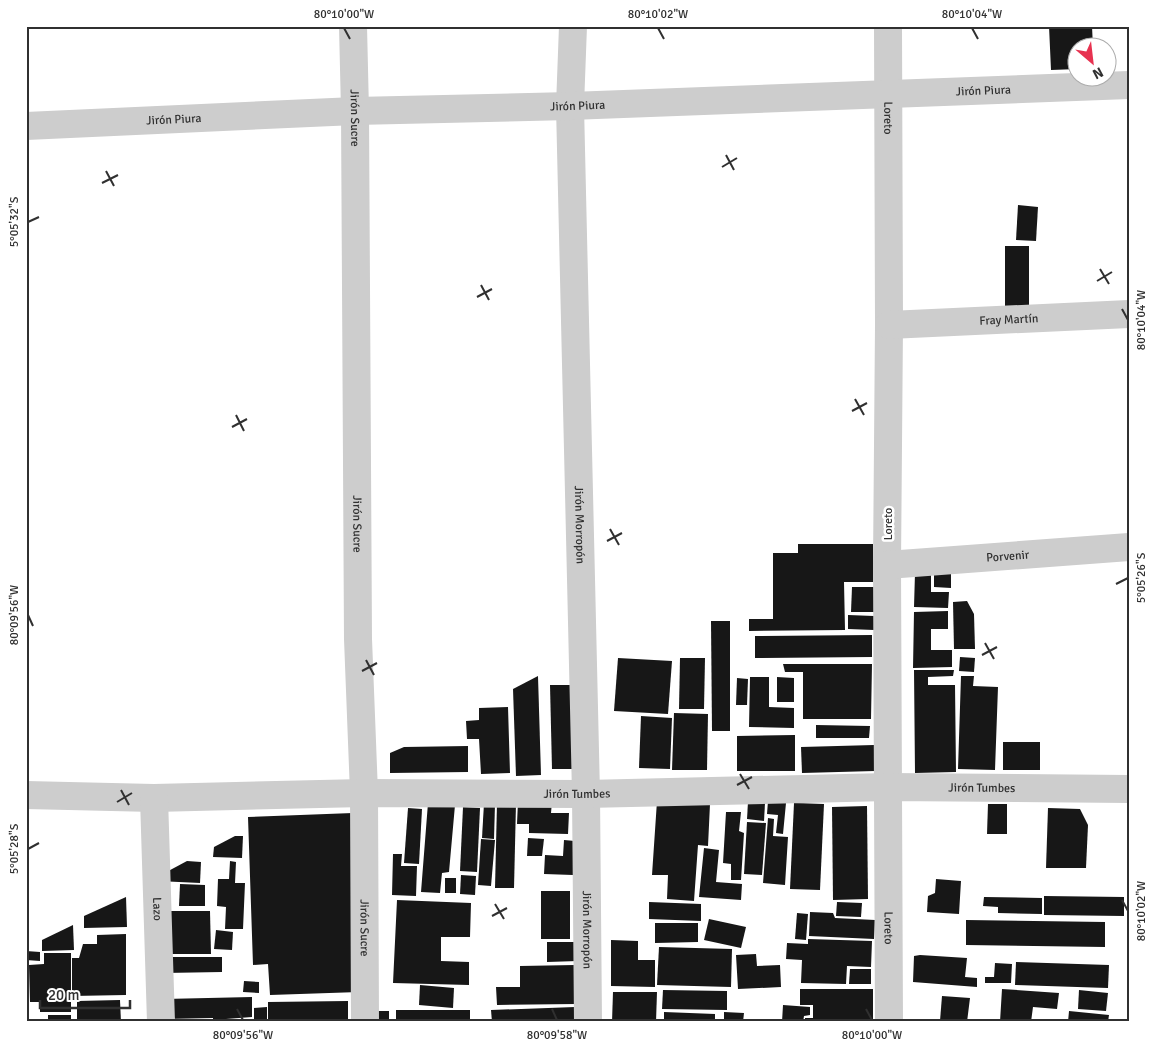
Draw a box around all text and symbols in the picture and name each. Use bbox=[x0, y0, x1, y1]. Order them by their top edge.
text: 80°10'00"W bbox=[314, 7, 374, 22]
text: 80°10'02"W bbox=[628, 7, 688, 22]
text: 80°10'04"W bbox=[942, 7, 1002, 22]
north arrow bbox=[1068, 38, 1118, 88]
text: N bbox=[1090, 63, 1106, 83]
street label: Jirón Piura bbox=[955, 82, 1011, 99]
street label: Jirón Sucre bbox=[347, 89, 363, 147]
street label: Jirón Piura bbox=[550, 97, 606, 114]
street label: Loreto bbox=[881, 102, 896, 134]
street label: Jirón Piura bbox=[146, 111, 202, 128]
text: 5°05'32"S bbox=[7, 196, 22, 247]
text: 80°10'04"W bbox=[1134, 290, 1149, 350]
street label: Fray Martín bbox=[979, 311, 1039, 328]
street label: Jirón Morropón bbox=[571, 486, 588, 564]
street label: Jirón Sucre bbox=[350, 495, 365, 553]
street label: Loreto bbox=[881, 508, 896, 540]
street label: Porvenir bbox=[986, 547, 1030, 565]
text: 5°05'26"S bbox=[1134, 552, 1149, 603]
text: 80°09'56"W bbox=[7, 585, 22, 645]
street label: Jirón Tumbes bbox=[948, 780, 1015, 796]
street label: Jirón Tumbes bbox=[543, 786, 611, 802]
text: 5°05'28"S bbox=[7, 823, 22, 874]
text: 80°10'02"W bbox=[1134, 881, 1149, 941]
street label: Jirón Morropón bbox=[579, 891, 595, 969]
street label: Lazo bbox=[150, 897, 165, 921]
street label: Jirón Sucre bbox=[357, 899, 372, 957]
street label: Loreto bbox=[881, 912, 896, 944]
scale bar bbox=[40, 978, 130, 1010]
text: 20 m bbox=[48, 986, 79, 1004]
text: 80°09'56"W bbox=[213, 1028, 273, 1043]
text: 80°09'58"W bbox=[527, 1028, 587, 1043]
text: 80°10'00"W bbox=[842, 1028, 902, 1043]

